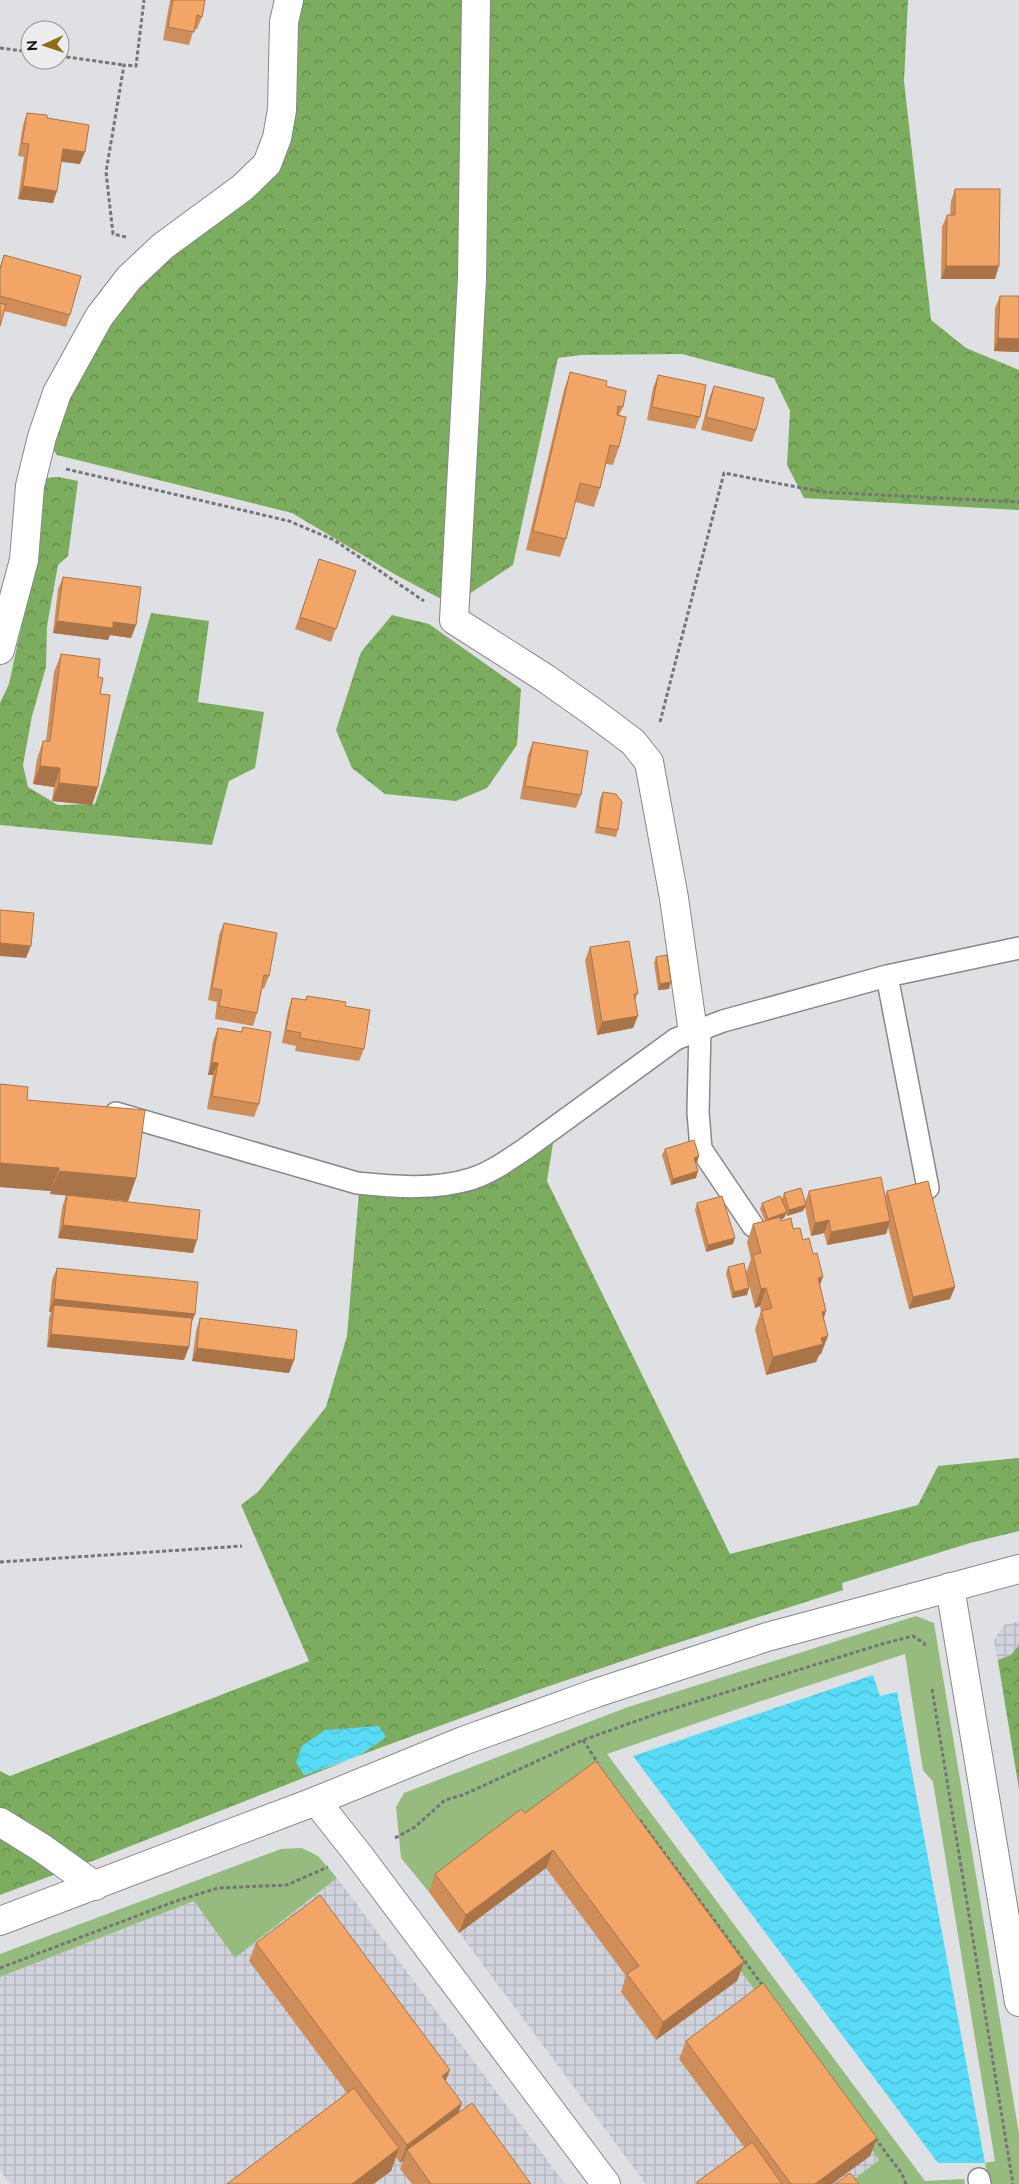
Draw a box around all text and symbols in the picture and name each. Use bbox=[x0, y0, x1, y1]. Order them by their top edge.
north arrow bbox=[20, 20, 70, 70]
text: N bbox=[24, 40, 40, 51]

